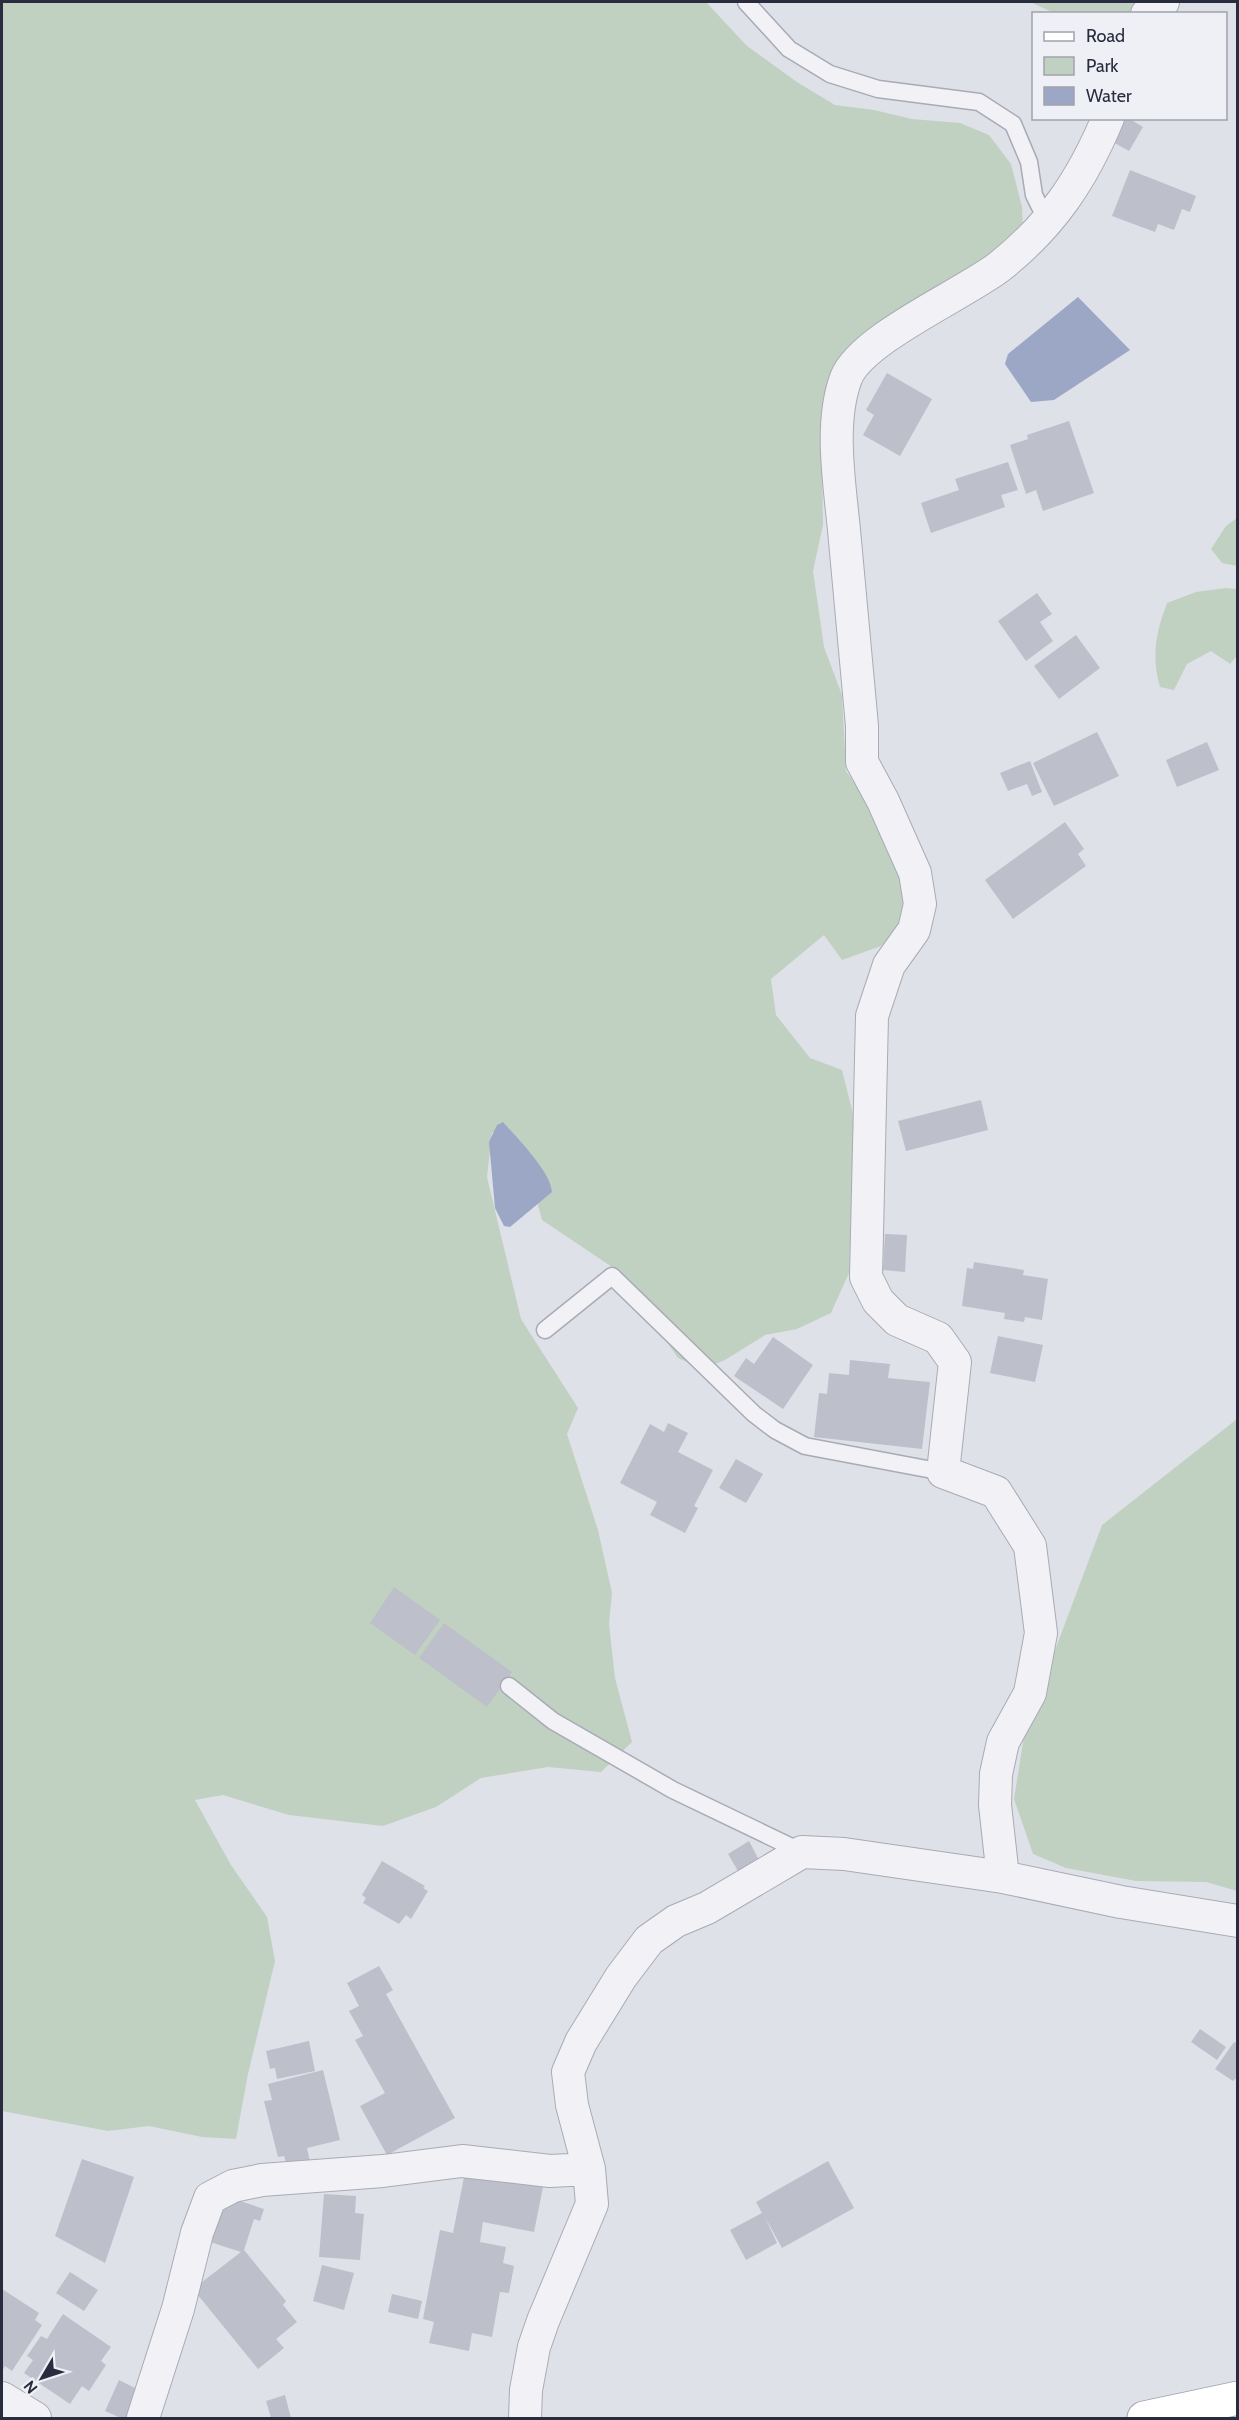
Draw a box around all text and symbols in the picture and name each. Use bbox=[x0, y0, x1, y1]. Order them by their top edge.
legend bbox=[1032, 12, 1227, 120]
text: Road bbox=[1086, 25, 1125, 47]
text: Park bbox=[1086, 55, 1119, 77]
text: Water bbox=[1086, 85, 1132, 107]
north arrow bbox=[12, 2348, 72, 2408]
text: N bbox=[20, 2377, 42, 2397]

